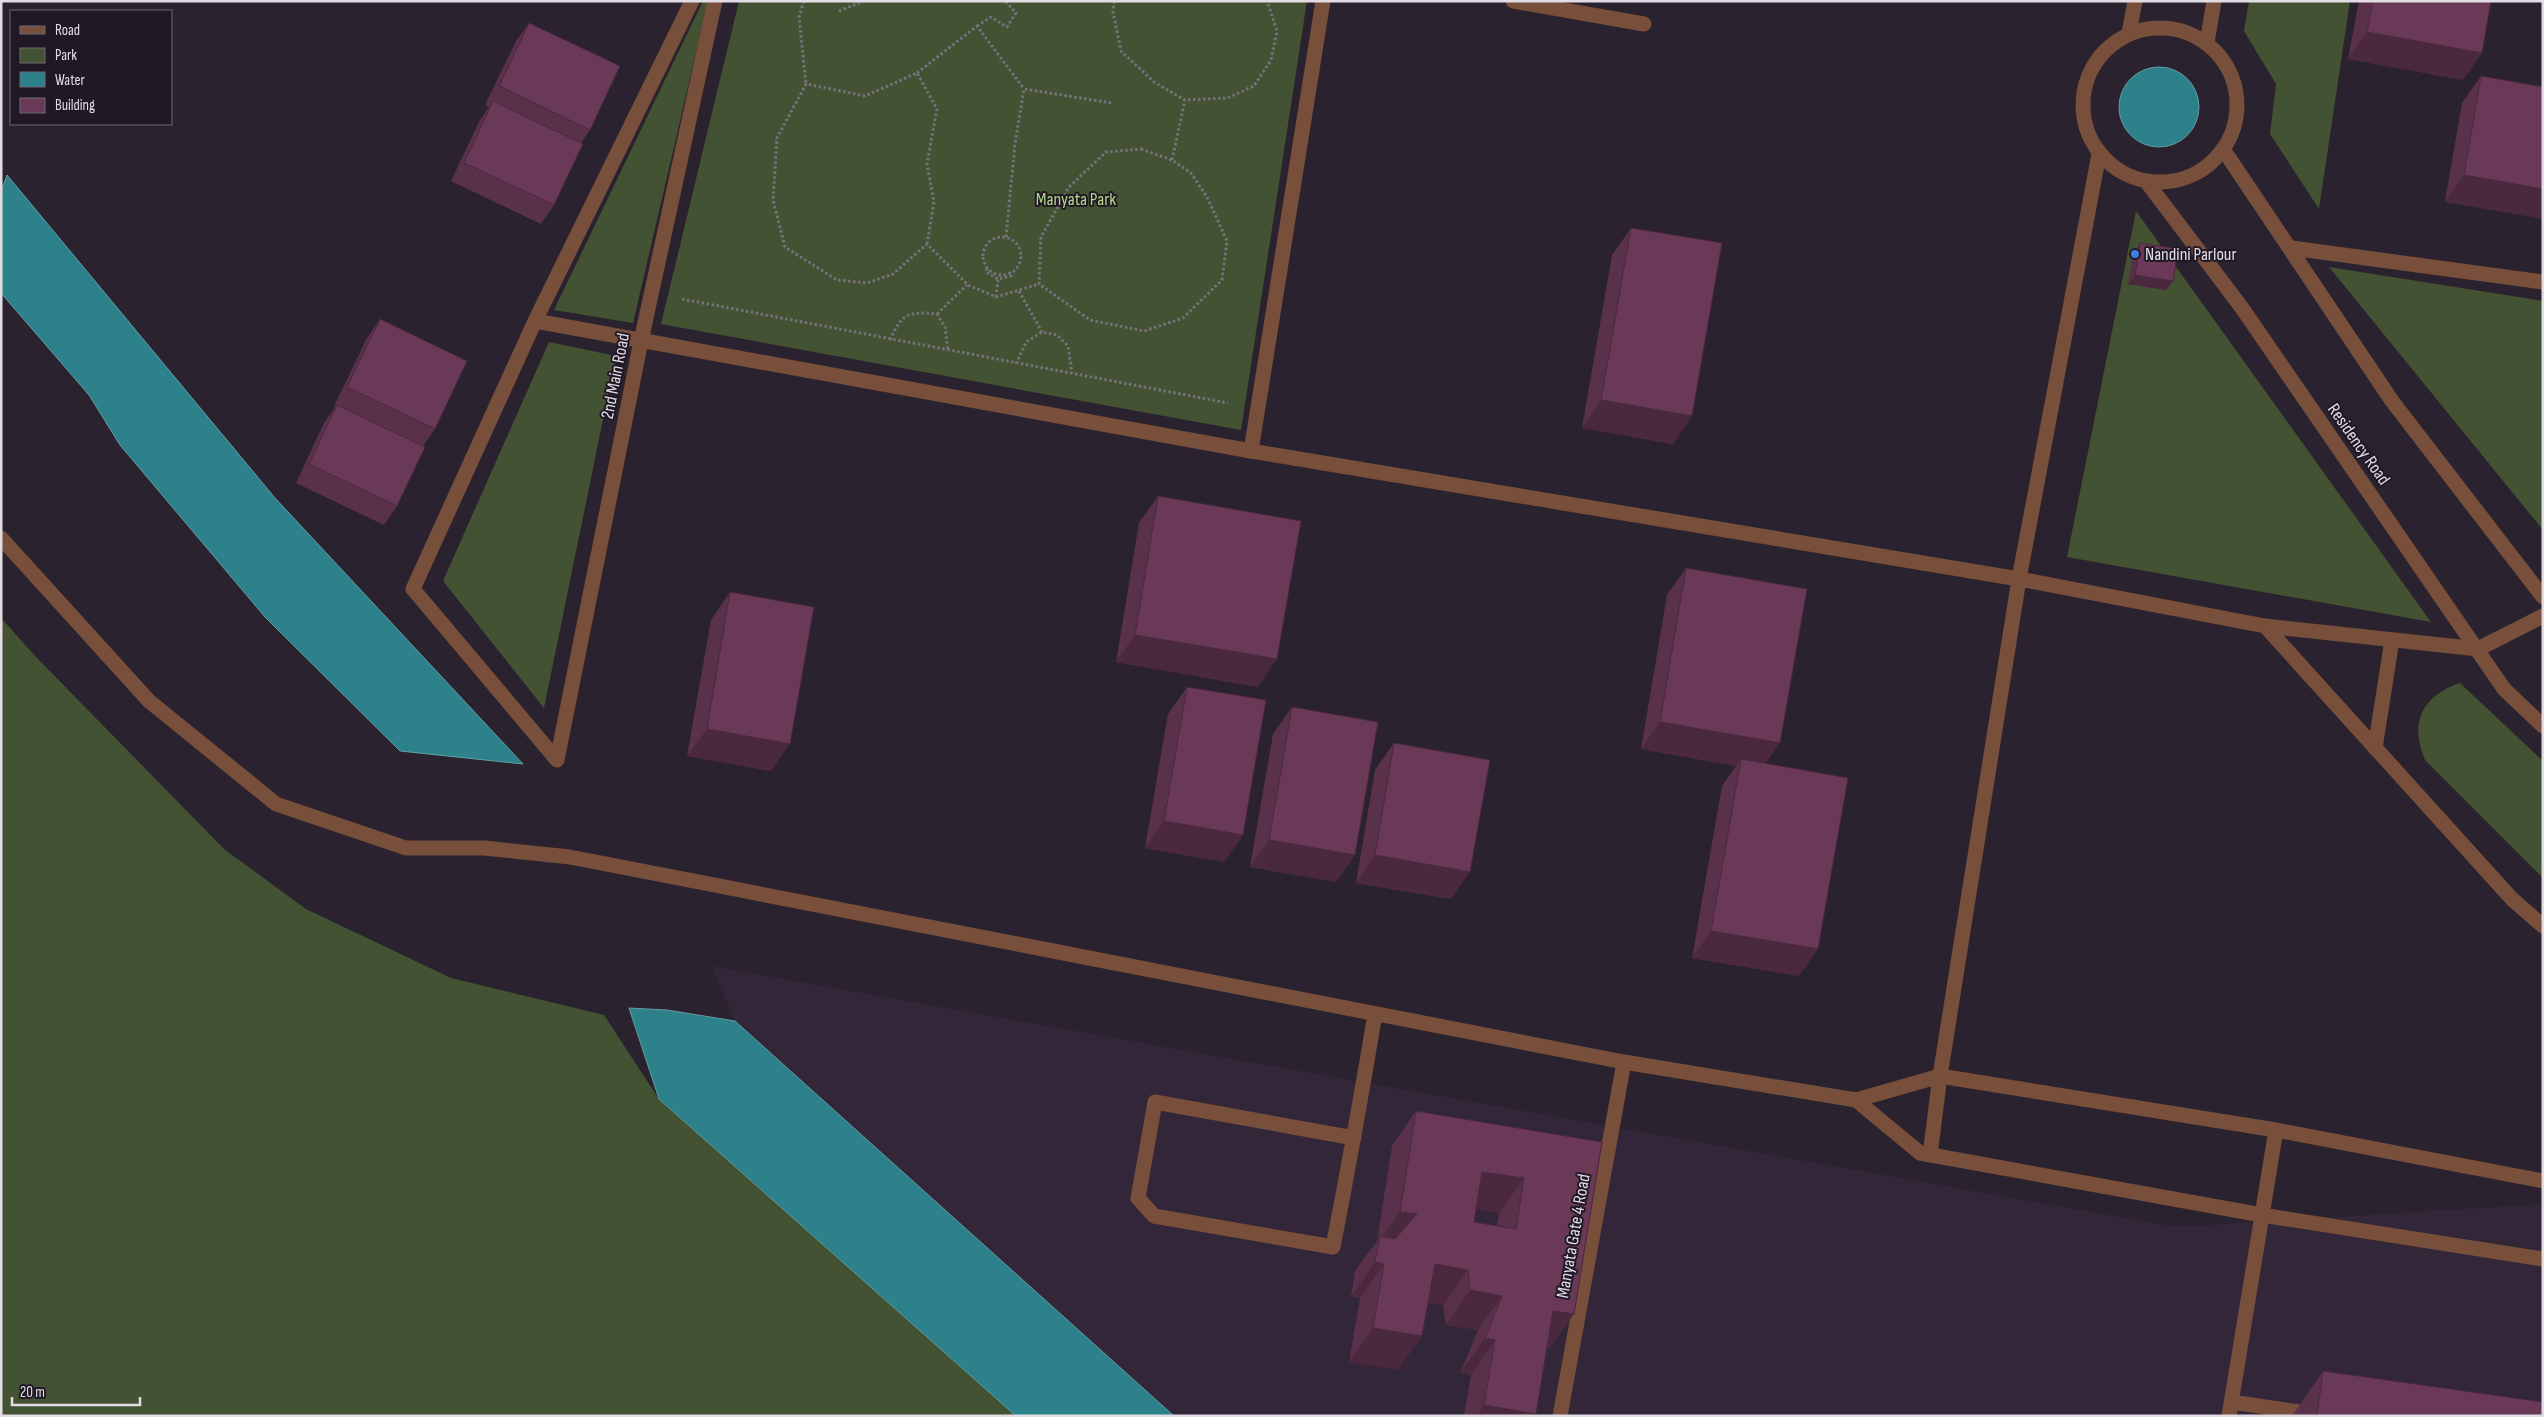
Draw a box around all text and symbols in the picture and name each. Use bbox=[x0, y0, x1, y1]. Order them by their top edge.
legend bbox=[10, 10, 172, 125]
text: Road bbox=[55, 21, 80, 40]
text: Park bbox=[55, 46, 77, 65]
text: Water bbox=[55, 71, 86, 90]
text: Building bbox=[55, 96, 95, 115]
park label: Manyata Park bbox=[1036, 189, 1116, 210]
place label: Nandini Parlour bbox=[2145, 244, 2237, 265]
marker: Nandini Parlour bbox=[2129, 248, 2141, 260]
street label: 2nd Main Road bbox=[597, 331, 634, 421]
street label: Residency Road bbox=[2323, 400, 2394, 489]
street label: Manyata Gate 4 Road bbox=[1552, 1172, 1595, 1300]
scale bar bbox=[12, 1374, 140, 1406]
text: 20 m bbox=[20, 1383, 45, 1402]

